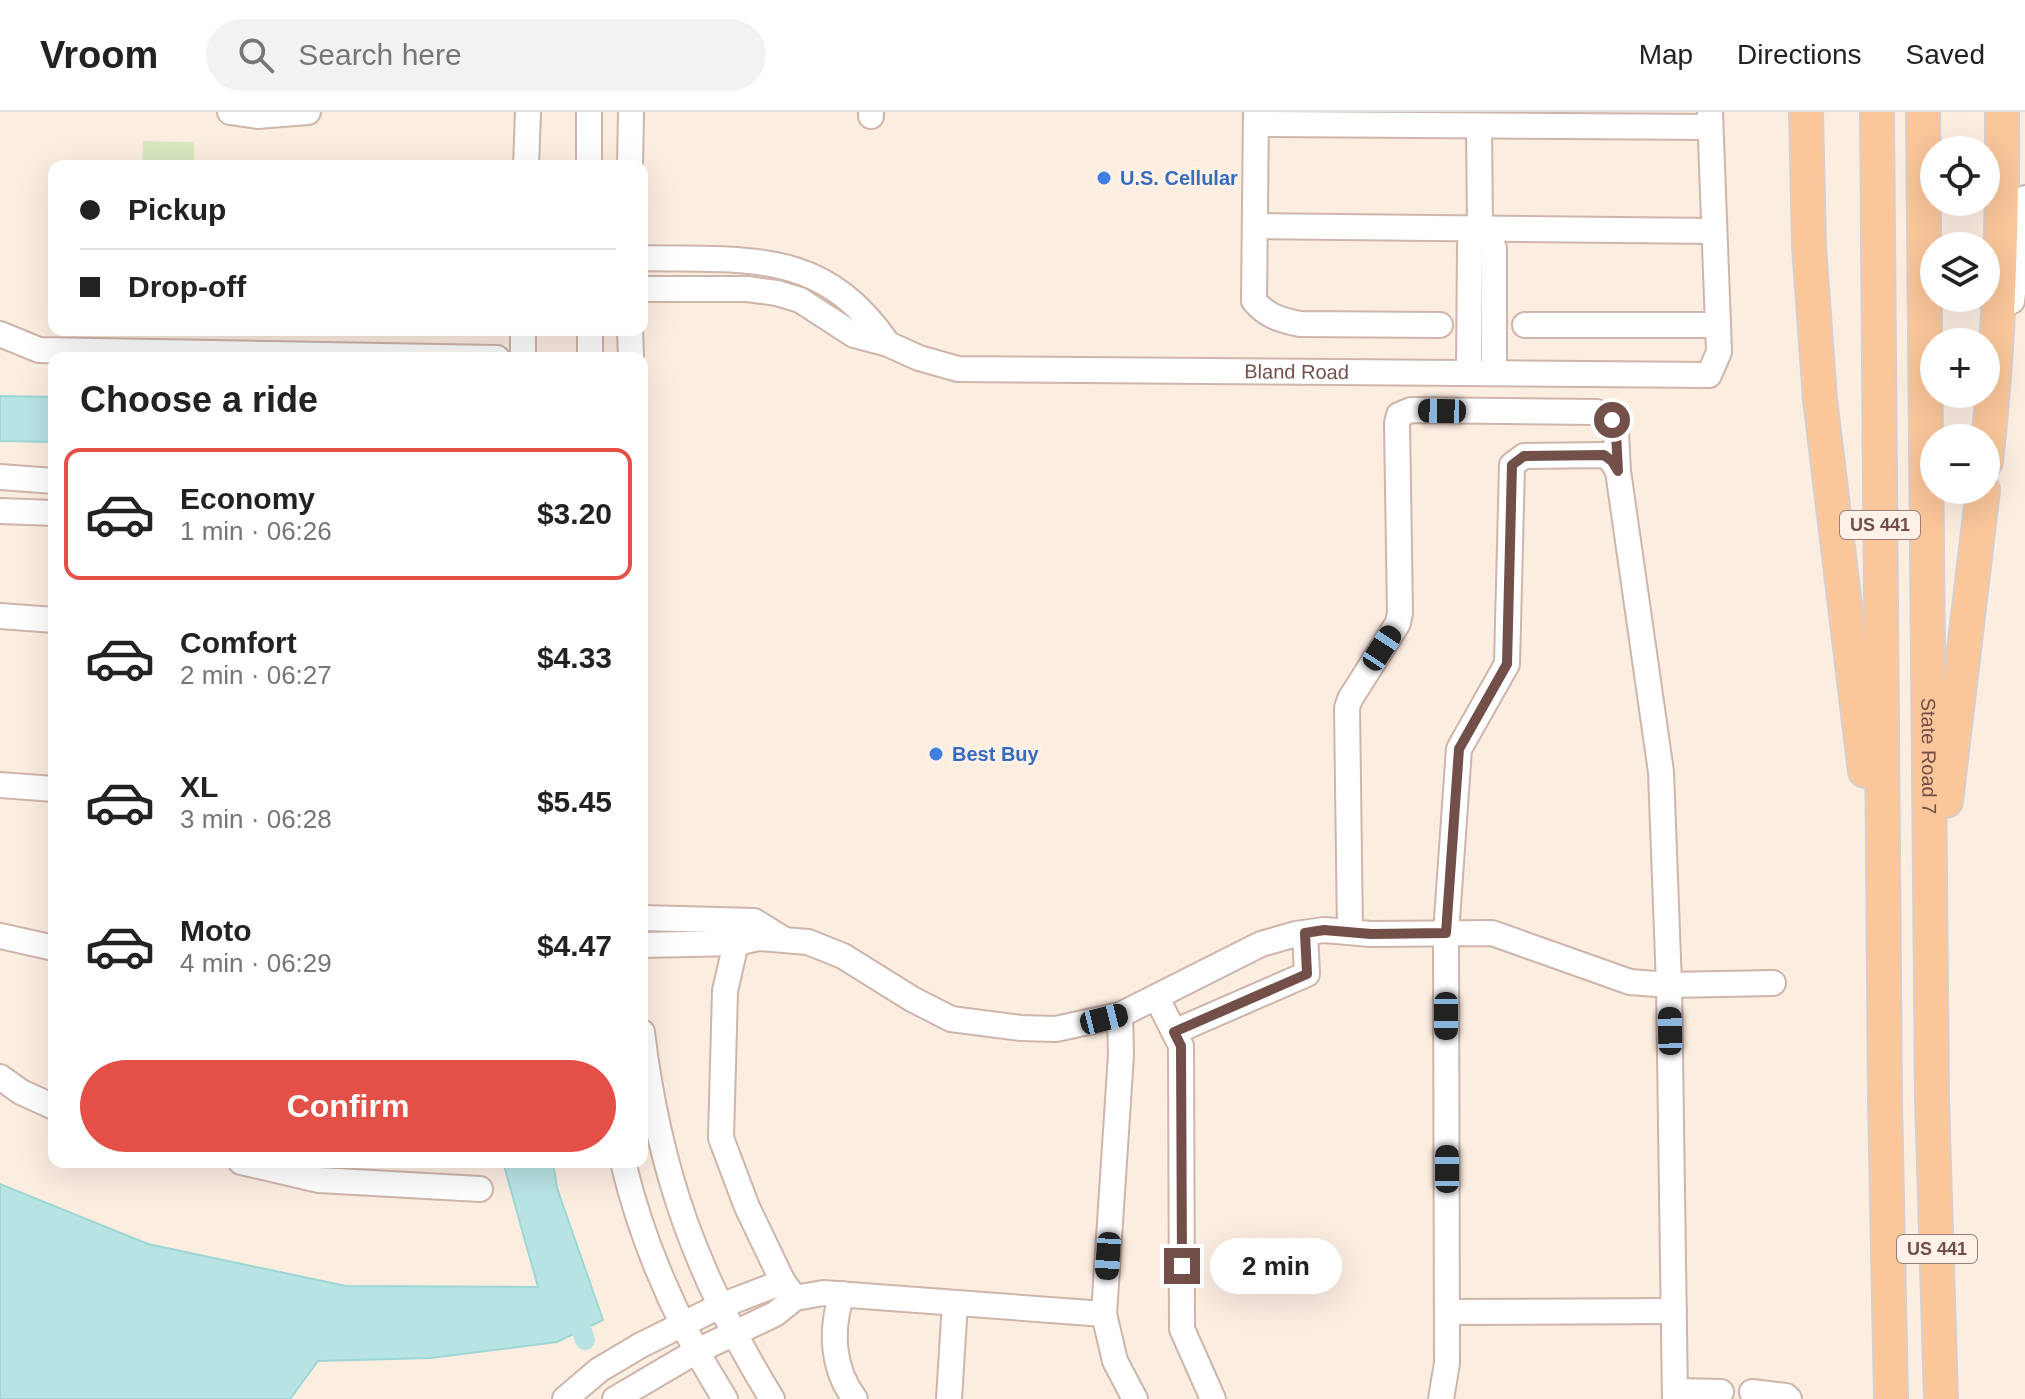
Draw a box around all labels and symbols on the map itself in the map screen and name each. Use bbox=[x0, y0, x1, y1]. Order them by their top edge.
place label: U.S. Cellular bbox=[1120, 167, 1238, 189]
marker: U.S. Cellular bbox=[1095, 169, 1113, 187]
street label: Bland Road bbox=[1244, 360, 1349, 383]
car bbox=[1418, 399, 1466, 423]
route start bbox=[1594, 402, 1630, 438]
road number: US 441 bbox=[1840, 511, 1920, 539]
car bbox=[1359, 621, 1405, 675]
street label: State Road 7 bbox=[1917, 697, 1940, 814]
place label: Best Buy bbox=[952, 743, 1040, 765]
marker: Best Buy bbox=[927, 745, 945, 763]
car bbox=[1434, 992, 1458, 1040]
car bbox=[1078, 1002, 1130, 1036]
car bbox=[1658, 1007, 1682, 1055]
car bbox=[1435, 1145, 1459, 1193]
car bbox=[1094, 1231, 1122, 1281]
road number: US 441 bbox=[1897, 1235, 1977, 1263]
callout: 2 min bbox=[1210, 1238, 1342, 1294]
route end bbox=[1164, 1248, 1200, 1284]

